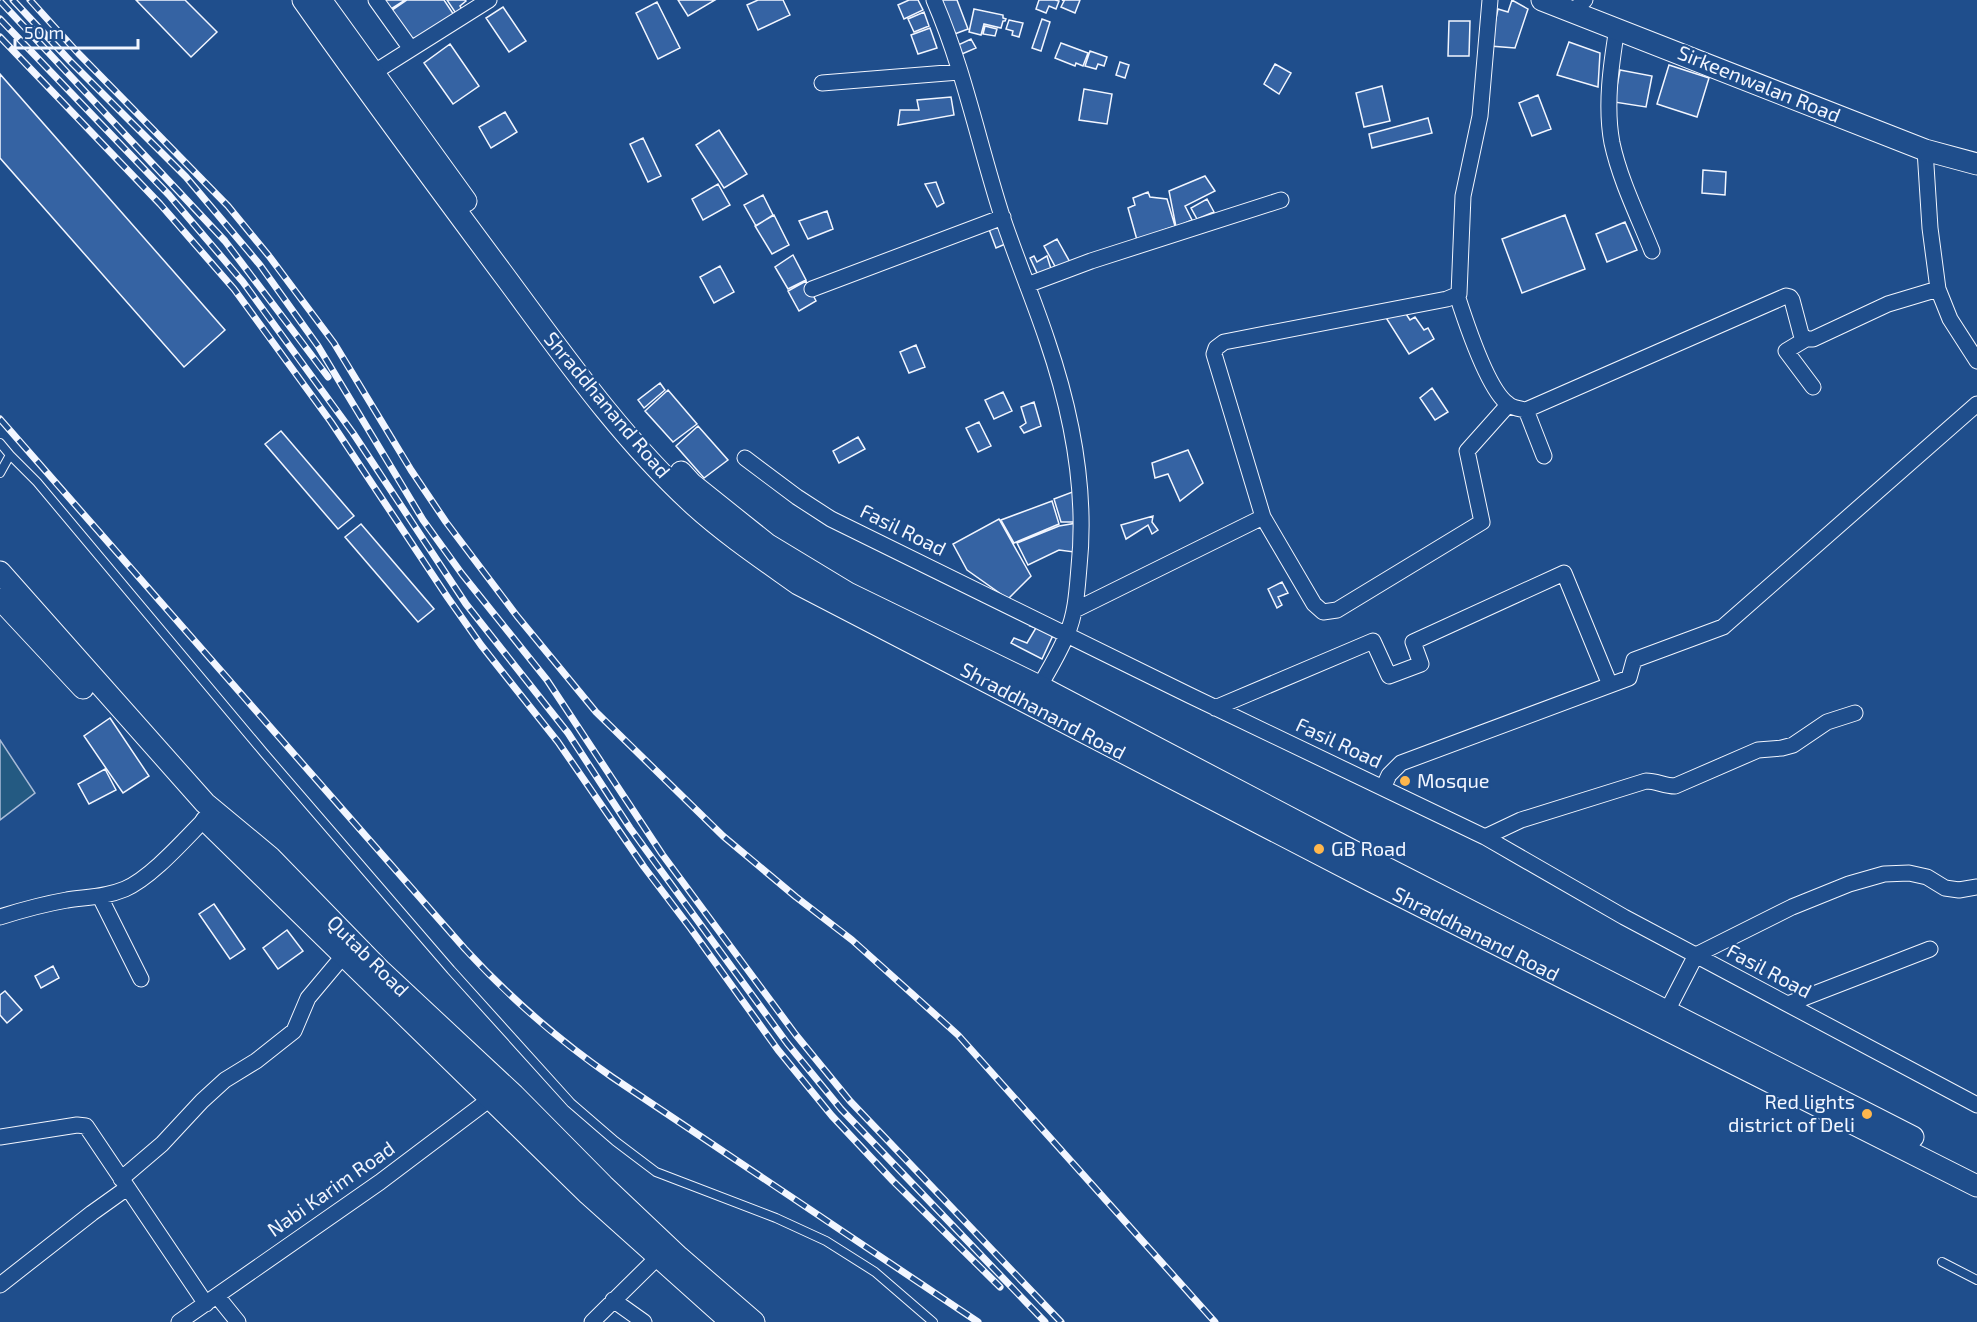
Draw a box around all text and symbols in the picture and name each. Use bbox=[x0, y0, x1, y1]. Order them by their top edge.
scale bar bbox=[15, 12, 138, 50]
text: 50 m bbox=[24, 21, 64, 43]
street label: Sirkeenwalan Road bbox=[1674, 39, 1844, 127]
street label: Shraddhanand Road bbox=[540, 326, 676, 482]
street label: Fasil Road bbox=[857, 498, 950, 560]
street label: Shraddhanand Road bbox=[957, 656, 1130, 764]
street label: Fasil Road bbox=[1292, 712, 1386, 772]
place label: Mosque bbox=[1417, 768, 1490, 792]
marker: Mosque bbox=[1398, 774, 1412, 788]
place label: GB Road bbox=[1331, 836, 1406, 860]
marker: GB Road bbox=[1312, 842, 1326, 856]
street label: Shraddhanand Road bbox=[1389, 881, 1564, 985]
street label: Qutab Road bbox=[323, 910, 414, 1001]
street label: Fasil Road bbox=[1723, 938, 1816, 1002]
place label: Red lights district of Deli bbox=[1728, 1089, 1855, 1136]
marker: Red lights district of Deli bbox=[1860, 1107, 1874, 1121]
street label: Nabi Karim Road bbox=[262, 1135, 399, 1241]

